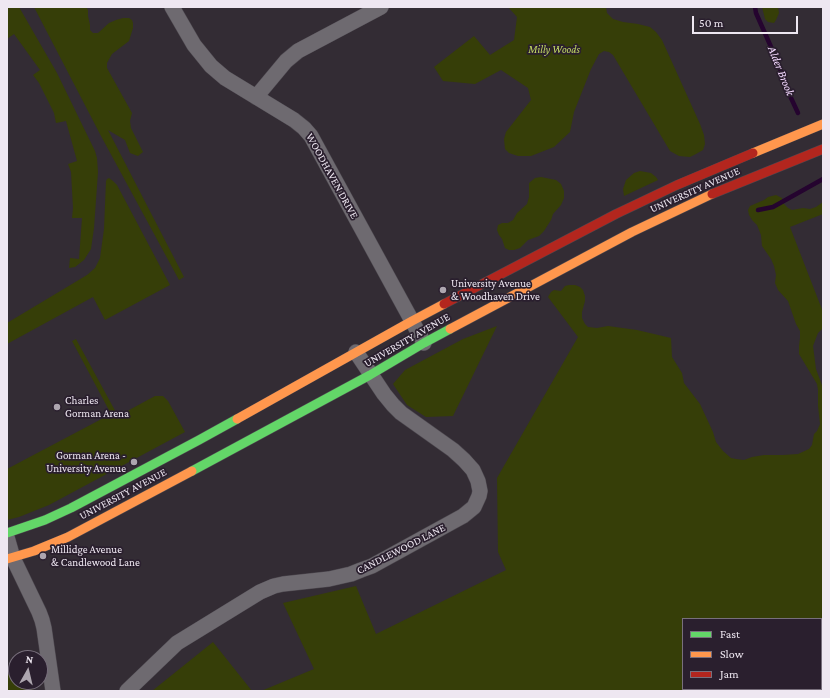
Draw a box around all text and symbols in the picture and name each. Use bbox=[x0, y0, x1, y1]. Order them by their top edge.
scale bar bbox=[694, 8, 800, 34]
text: 50 m bbox=[699, 16, 723, 30]
park label: Milly Woods bbox=[528, 43, 580, 57]
water label: Alder Brook bbox=[765, 44, 797, 98]
street label: WOODHAVEN DRIVE bbox=[303, 131, 361, 221]
street label: UNIVERSITY AVENUE bbox=[648, 164, 742, 216]
place label: University Avenue & Woodhaven Drive bbox=[451, 277, 540, 303]
marker: University Avenue & Woodhaven Drive bbox=[438, 285, 448, 295]
street label: UNIVERSITY AVENUE bbox=[362, 310, 452, 370]
place label: Charles Gorman Arena bbox=[65, 394, 129, 420]
marker: Charles Gorman Arena bbox=[52, 402, 62, 412]
place label: Gorman Arena - University Avenue bbox=[46, 449, 126, 475]
marker: Gorman Arena - University Avenue bbox=[129, 457, 139, 467]
street label: UNIVERSITY AVENUE bbox=[77, 465, 169, 523]
street label: CANDLEWOOD LANE bbox=[355, 521, 447, 577]
place label: Millidge Avenue & Candlewood Lane bbox=[51, 543, 140, 569]
marker: Millidge Avenue & Candlewood Lane bbox=[38, 551, 48, 561]
legend bbox=[682, 618, 822, 690]
text: Fast bbox=[720, 627, 740, 641]
text: Slow bbox=[720, 647, 744, 661]
north arrow bbox=[8, 650, 48, 690]
text: N bbox=[25, 653, 34, 666]
text: Jam bbox=[720, 667, 739, 681]

